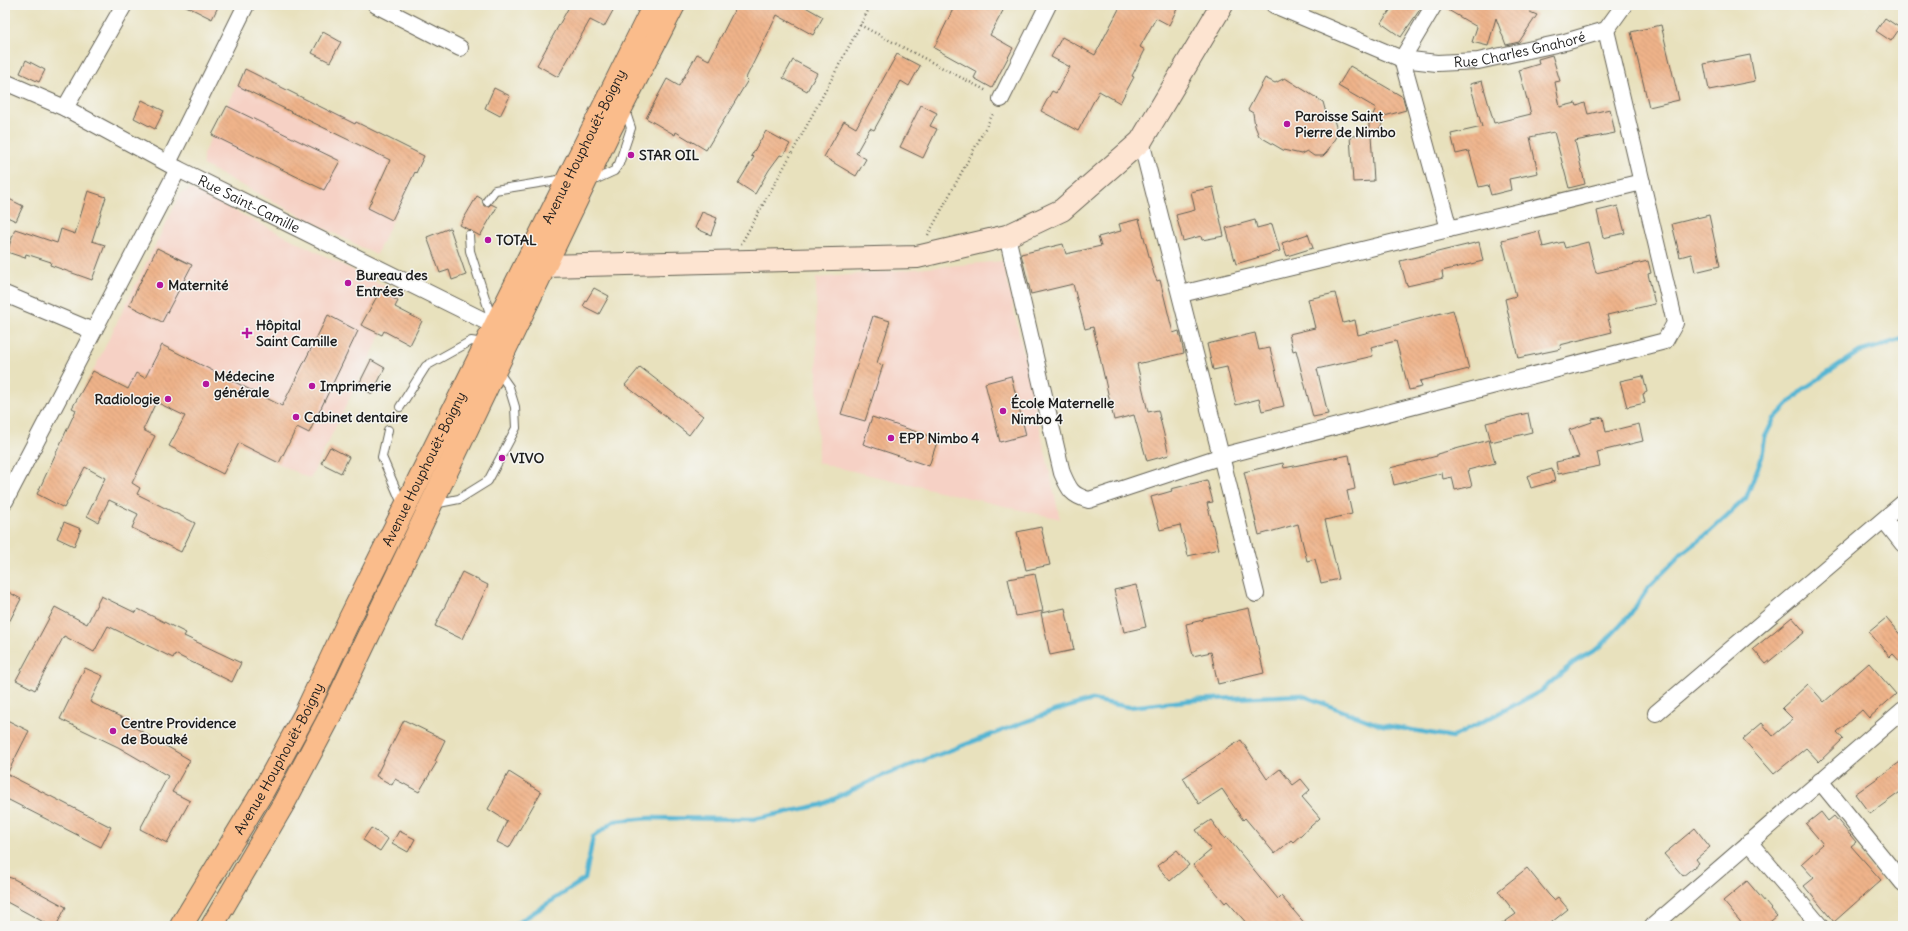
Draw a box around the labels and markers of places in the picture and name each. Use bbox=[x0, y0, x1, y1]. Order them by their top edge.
place label: Paroisse Saint Pierre de Nimbo bbox=[1295, 107, 1396, 141]
marker: Paroisse Saint Pierre de Nimbo bbox=[1282, 119, 1292, 129]
place label: STAR OIL bbox=[639, 146, 699, 164]
marker: STAR OIL bbox=[626, 150, 636, 160]
place label: TOTAL bbox=[496, 231, 537, 249]
marker: TOTAL bbox=[483, 235, 493, 245]
place label: Bureau des Entrées bbox=[356, 266, 428, 300]
place label: Maternité bbox=[168, 276, 229, 294]
marker: Bureau des Entrées bbox=[343, 278, 353, 288]
marker: Maternité bbox=[155, 280, 165, 290]
place label: Hôpital Saint Camille bbox=[256, 316, 338, 350]
marker: Hôpital Saint Camille bbox=[241, 327, 253, 339]
place label: Médecine générale bbox=[214, 367, 275, 401]
place label: Imprimerie bbox=[320, 377, 392, 395]
marker: Médecine générale bbox=[201, 379, 211, 389]
marker: Imprimerie bbox=[307, 381, 317, 391]
place label: Radiologie bbox=[94, 390, 160, 408]
marker: Radiologie bbox=[163, 394, 173, 404]
place label: École Maternelle Nimbo 4 bbox=[1011, 394, 1115, 428]
marker: École Maternelle Nimbo 4 bbox=[998, 406, 1008, 416]
place label: Cabinet dentaire bbox=[304, 408, 408, 426]
marker: Cabinet dentaire bbox=[291, 412, 301, 422]
place label: EPP Nimbo 4 bbox=[899, 429, 979, 447]
marker: EPP Nimbo 4 bbox=[886, 433, 896, 443]
place label: VIVO bbox=[510, 449, 545, 467]
marker: VIVO bbox=[497, 453, 507, 463]
place label: Centre Providence de Bouaké bbox=[121, 714, 237, 748]
marker: Centre Providence de Bouaké bbox=[108, 726, 118, 736]

